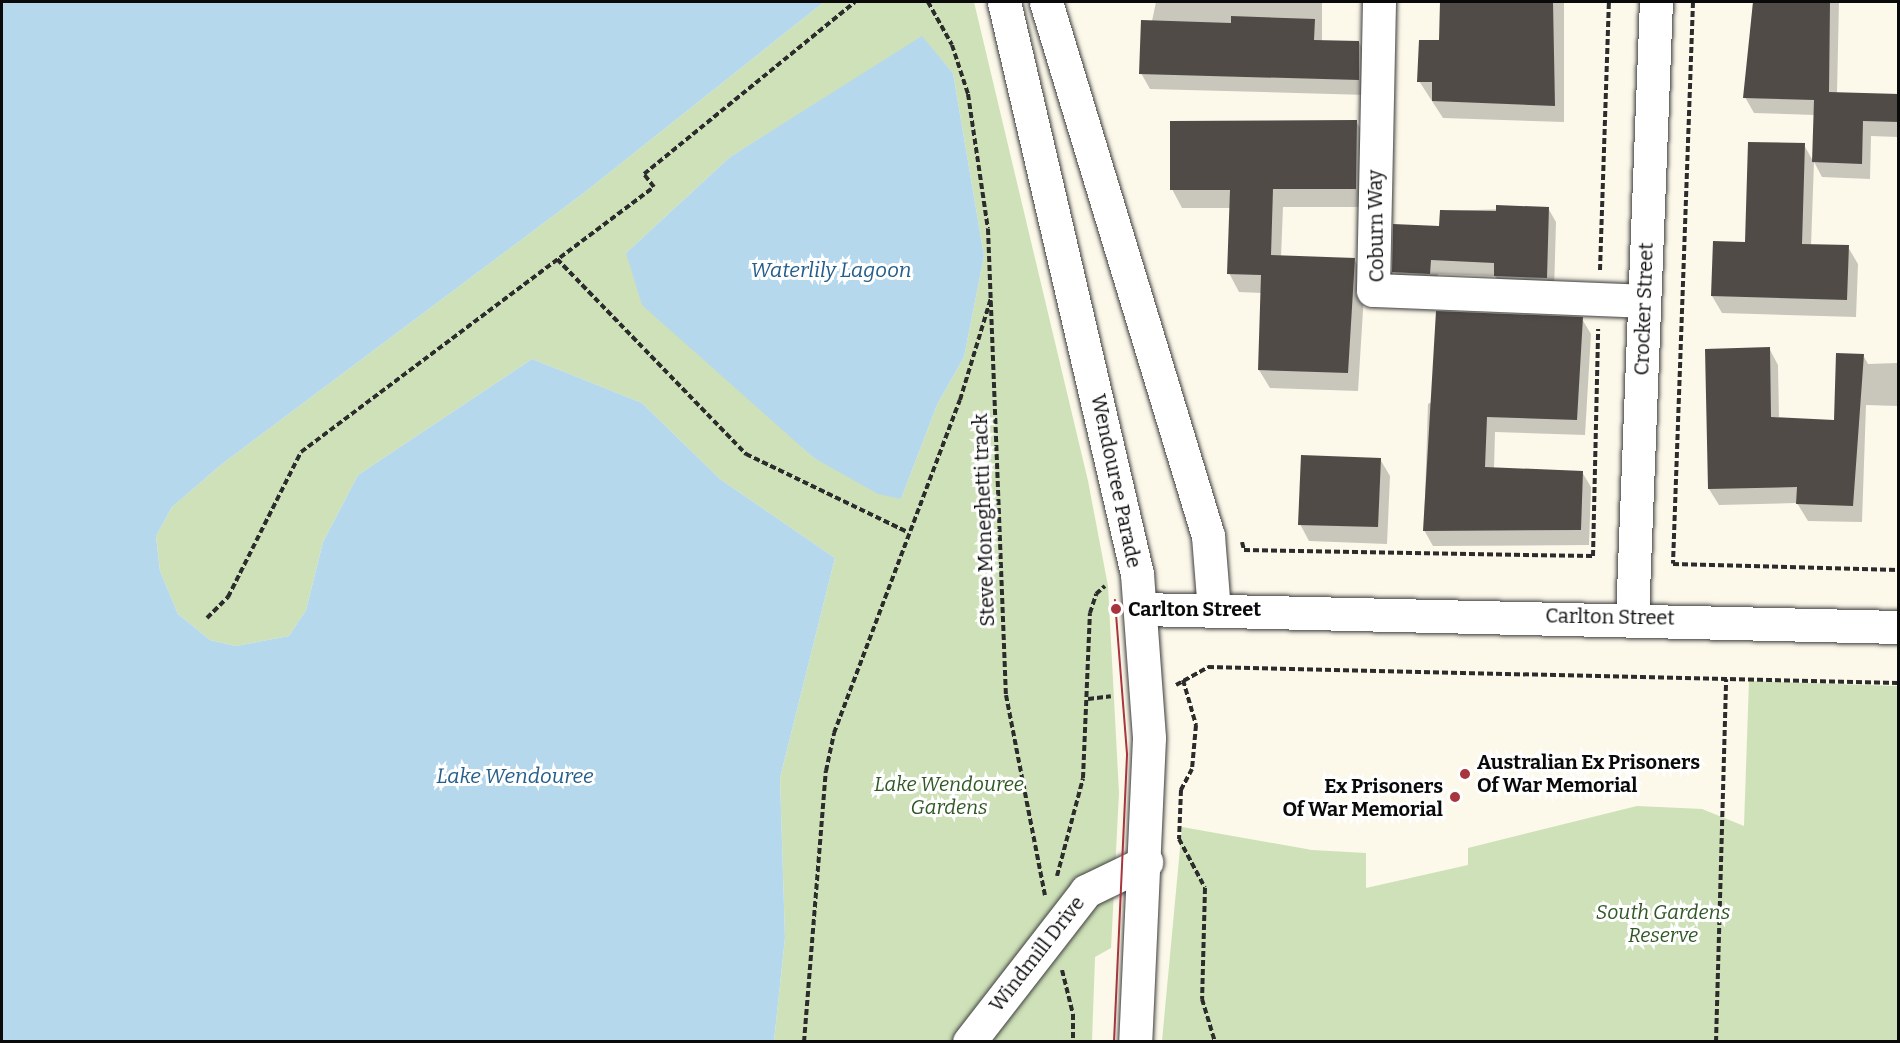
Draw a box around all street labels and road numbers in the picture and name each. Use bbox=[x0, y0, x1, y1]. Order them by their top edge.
street label: Coburn Way bbox=[1363, 169, 1389, 283]
street label: Crocker Street bbox=[1630, 242, 1658, 376]
street label: Wendouree Parade bbox=[1086, 392, 1146, 570]
street label: Steve Moneghetti track bbox=[968, 413, 1000, 627]
street label: Carlton Street bbox=[1545, 604, 1675, 630]
street label: Windmill Drive bbox=[984, 891, 1090, 1017]

